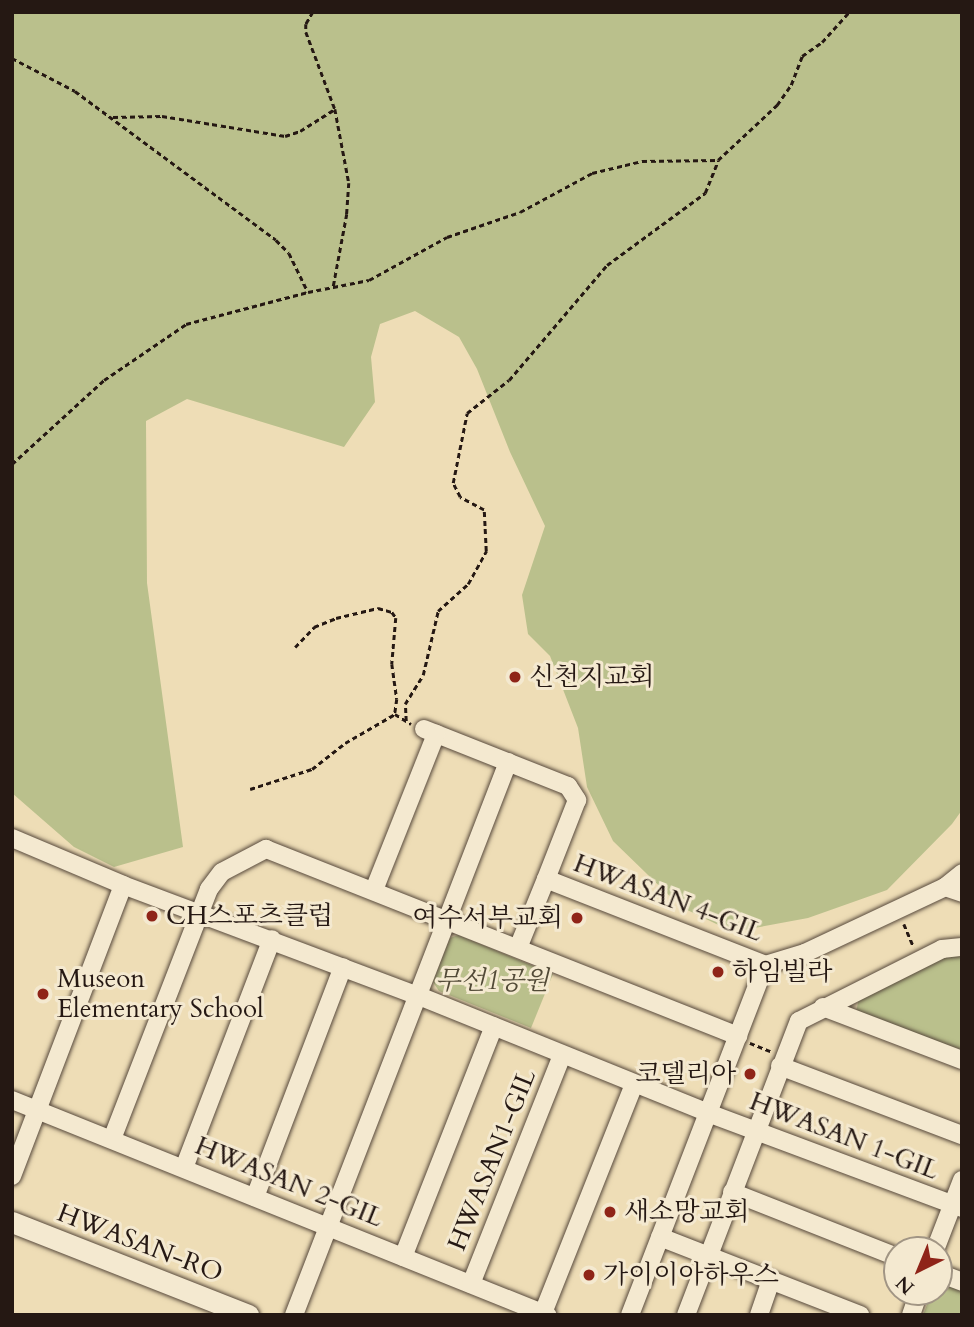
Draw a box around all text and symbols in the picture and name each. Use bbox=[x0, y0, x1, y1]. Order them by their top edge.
place label: 신천지교회 bbox=[529, 661, 655, 693]
marker: 신천지교회 bbox=[507, 669, 523, 685]
street label: HWASAN 4-GIL bbox=[569, 848, 767, 948]
place label: CH스포츠클럽 bbox=[166, 900, 333, 932]
place label: 여수서부교회 bbox=[412, 902, 563, 934]
marker: CH스포츠클럽 bbox=[144, 908, 160, 924]
marker: 여수서부교회 bbox=[569, 910, 585, 926]
place label: 하임빌라 bbox=[732, 956, 832, 988]
place label: Museon Elementary School bbox=[57, 963, 264, 1024]
marker: 하임빌라 bbox=[710, 964, 726, 980]
park label: 무선1공원 bbox=[435, 965, 549, 997]
marker: Museon Elementary School bbox=[35, 986, 51, 1002]
place label: 코델리아 bbox=[636, 1058, 736, 1090]
street label: HWASAN1-GIL bbox=[441, 1065, 543, 1255]
marker: 코델리아 bbox=[742, 1066, 758, 1082]
street label: HWASAN 1-GIL bbox=[745, 1086, 943, 1186]
street label: HWASAN 2-GIL bbox=[191, 1130, 387, 1234]
place label: 새소망교회 bbox=[624, 1196, 750, 1228]
street label: HWASAN-RO bbox=[53, 1197, 227, 1289]
marker: 새소망교회 bbox=[602, 1204, 618, 1220]
north arrow bbox=[883, 1236, 953, 1306]
place label: 가이이아하우스 bbox=[603, 1259, 779, 1291]
marker: 가이이아하우스 bbox=[581, 1267, 597, 1283]
text: N bbox=[890, 1270, 920, 1300]

